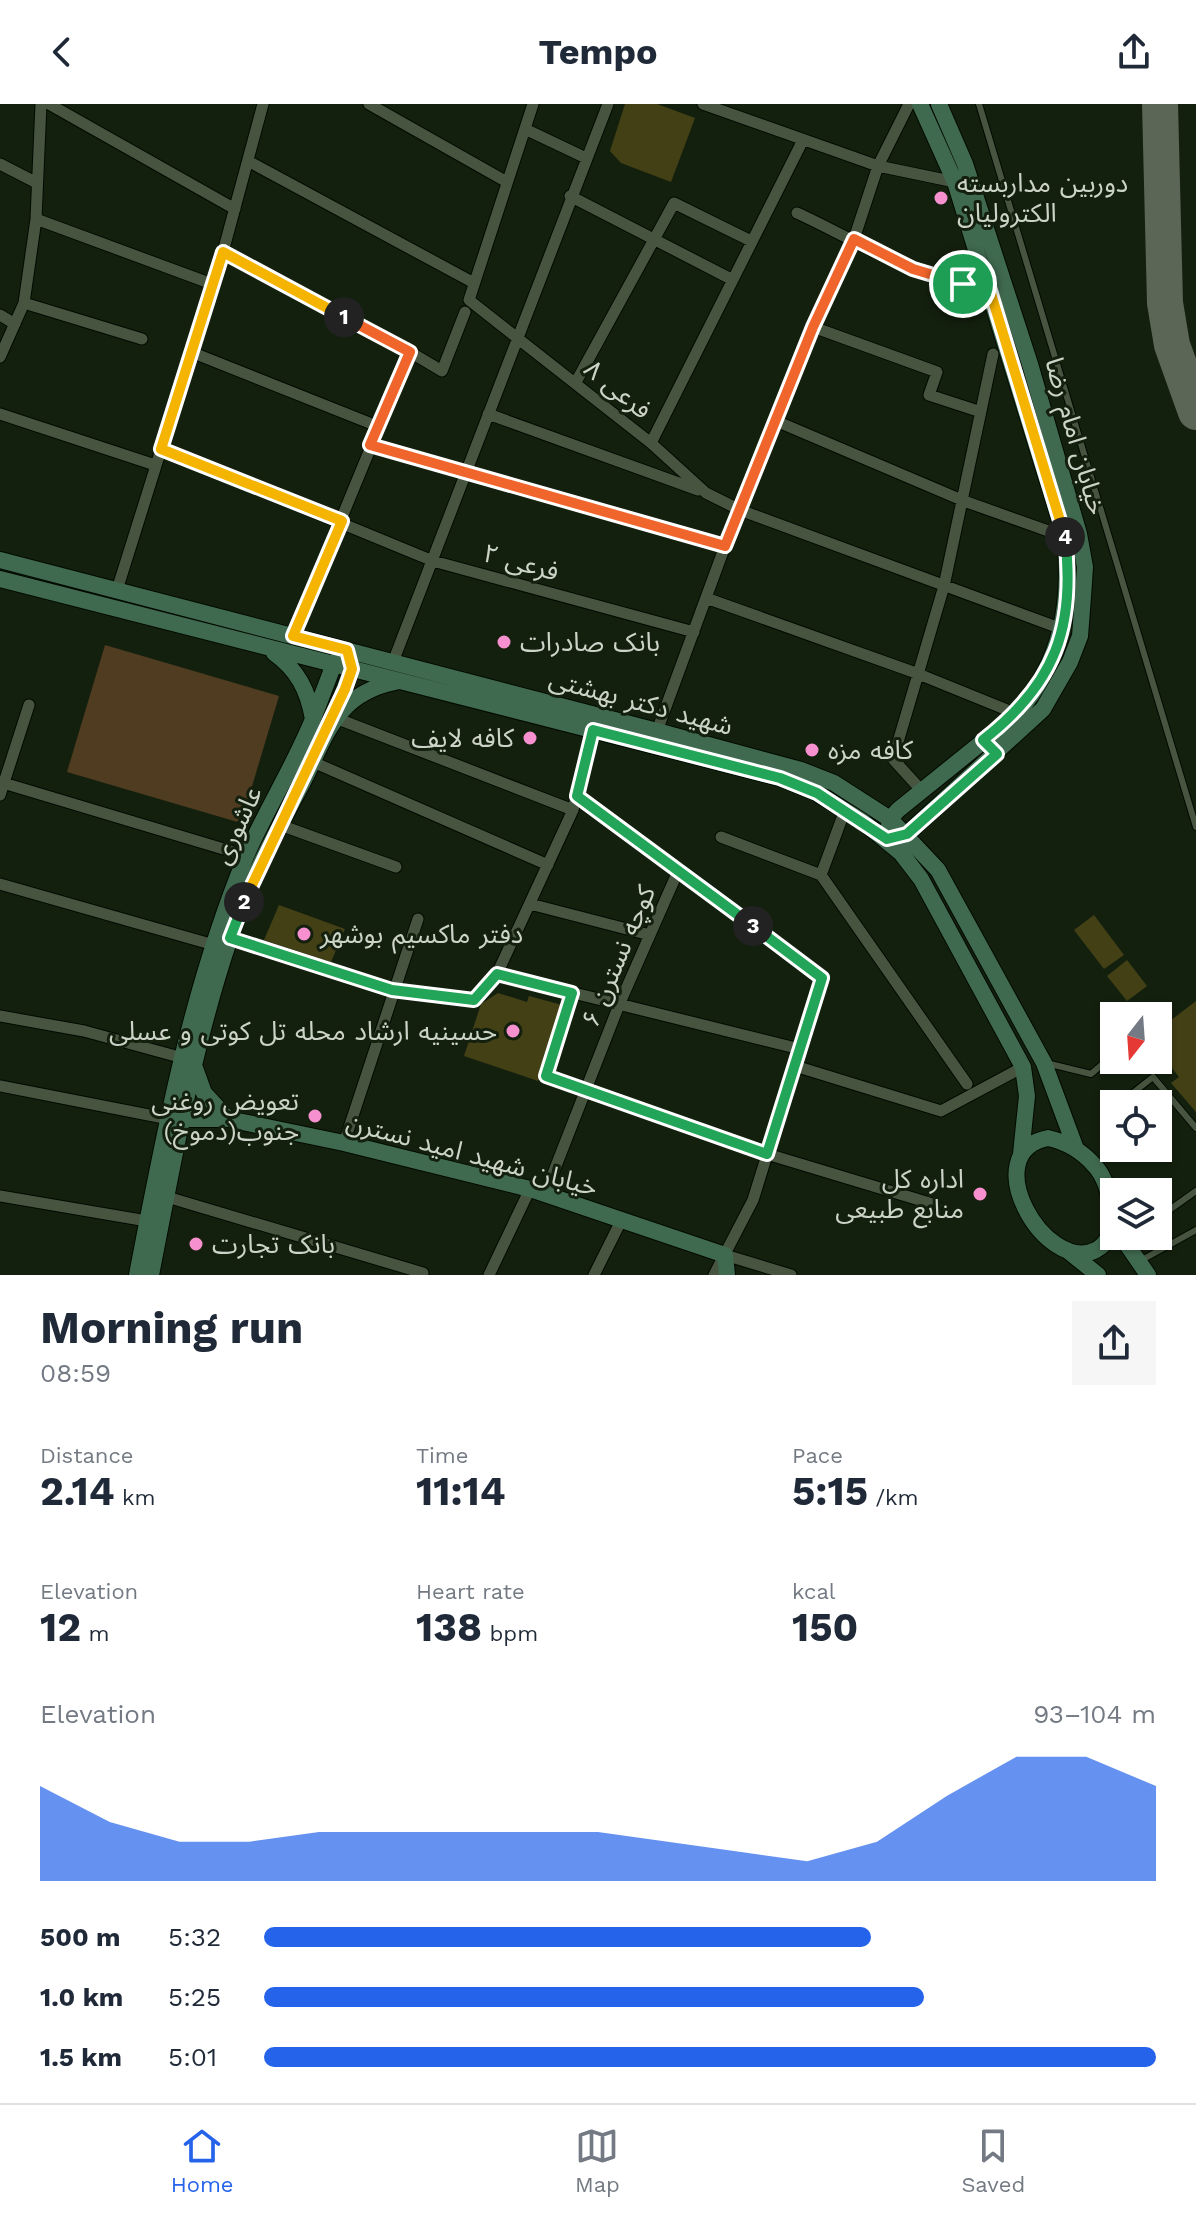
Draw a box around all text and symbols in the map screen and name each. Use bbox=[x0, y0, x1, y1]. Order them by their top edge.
icon: back bbox=[40, 30, 84, 74]
icon: share bbox=[1112, 30, 1156, 74]
text: Tempo bbox=[538, 31, 658, 73]
place label: دوربین مداربسته الکترولیان bbox=[957, 168, 1128, 228]
marker: دوربین مداربسته الکترولیان bbox=[932, 189, 950, 207]
pin bbox=[929, 250, 997, 318]
icon: arrive bbox=[941, 262, 985, 306]
pin: 1 bbox=[324, 297, 364, 337]
text: 1 bbox=[339, 304, 349, 329]
street label: فرعی ۸ bbox=[579, 353, 657, 425]
street label: خیابان امام رضا bbox=[1034, 354, 1113, 520]
pin: 4 bbox=[1045, 517, 1085, 557]
text: 4 bbox=[1058, 524, 1072, 549]
street label: فرعی ۲ bbox=[480, 538, 562, 586]
place label: بانک صادرات bbox=[520, 627, 660, 657]
marker: بانک صادرات bbox=[495, 633, 513, 651]
street label: شهید دکتر بهشتی bbox=[546, 663, 736, 741]
place label: کافه لایف bbox=[411, 723, 514, 753]
marker: کافه لایف bbox=[521, 729, 539, 747]
place label: کافه مزه bbox=[828, 735, 913, 765]
marker: کافه مزه bbox=[803, 741, 821, 759]
street label: عاشوری bbox=[206, 781, 268, 869]
street label: کوچه نسترن ۶ bbox=[575, 881, 663, 1032]
pin: 2 bbox=[224, 882, 264, 922]
text: 2 bbox=[237, 889, 251, 914]
pin: 3 bbox=[733, 906, 773, 946]
text: 3 bbox=[746, 913, 760, 938]
place label: دفتر ماکسیم بوشهر bbox=[319, 919, 523, 954]
marker: دفتر ماکسیم بوشهر bbox=[295, 925, 313, 943]
north arrow bbox=[1100, 1002, 1172, 1074]
map controls bbox=[1100, 1002, 1172, 1250]
place label: حسینیه ارشاد محله تل کوتی و عسلی bbox=[109, 1016, 497, 1046]
marker: حسینیه ارشاد محله تل کوتی و عسلی bbox=[504, 1022, 522, 1040]
place label: تعويض روغنی جنوب(دموخ) bbox=[151, 1086, 299, 1150]
button: locate bbox=[1100, 1090, 1172, 1162]
street label: خیابان شهید امید نسترن bbox=[343, 1106, 601, 1202]
marker: تعويض روغنی جنوب(دموخ) bbox=[306, 1107, 324, 1125]
place label: اداره کل منابع طبیعی bbox=[835, 1164, 964, 1229]
button: layers bbox=[1100, 1178, 1172, 1250]
marker: اداره کل منابع طبیعی bbox=[971, 1185, 989, 1203]
place label: بانک تجارت bbox=[212, 1229, 335, 1259]
marker: بانک تجارت bbox=[187, 1235, 205, 1253]
button: share bbox=[1072, 1301, 1156, 1385]
text: Morning run bbox=[40, 1302, 303, 1354]
text: 08:59 bbox=[40, 1358, 111, 1388]
text: Distance bbox=[40, 1443, 134, 1468]
text: Time bbox=[416, 1443, 468, 1468]
text: Pace bbox=[792, 1443, 843, 1468]
text: 2.14 bbox=[40, 1468, 114, 1515]
text: 11:14 bbox=[416, 1468, 506, 1515]
text: 5:15 bbox=[792, 1468, 868, 1515]
text: km bbox=[114, 1485, 155, 1510]
text: /km bbox=[868, 1485, 919, 1510]
text: Elevation bbox=[40, 1579, 138, 1604]
text: Heart rate bbox=[416, 1579, 525, 1604]
text: kcal bbox=[792, 1579, 836, 1604]
text: 12 bbox=[40, 1604, 81, 1651]
text: 138 bbox=[416, 1604, 482, 1651]
text: 150 bbox=[792, 1604, 858, 1651]
text: m bbox=[81, 1621, 110, 1646]
text: bpm bbox=[482, 1621, 538, 1646]
text: Elevation bbox=[40, 1699, 156, 1729]
text: 93–104 m bbox=[1033, 1699, 1156, 1729]
text: 500 m bbox=[40, 1922, 121, 1952]
text: 5:32 bbox=[168, 1922, 221, 1952]
text: 1.0 km bbox=[40, 1982, 123, 2012]
text: 5:25 bbox=[168, 1982, 221, 2012]
text: 1.5 km bbox=[40, 2042, 122, 2072]
text: 5:01 bbox=[168, 2042, 217, 2072]
tab: Home bbox=[171, 2124, 234, 2197]
tab: Map bbox=[575, 2124, 620, 2197]
tab: Saved bbox=[961, 2124, 1025, 2197]

